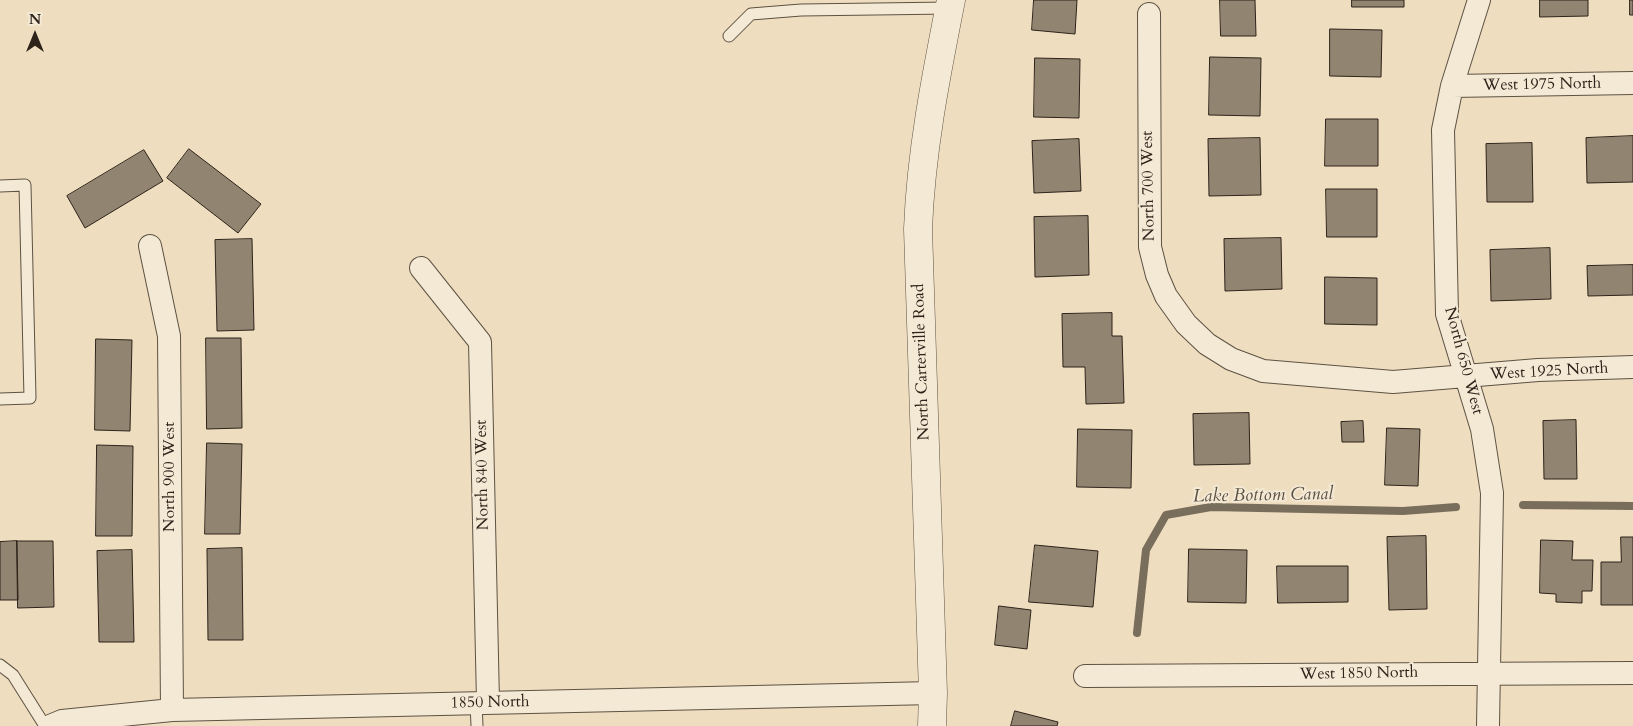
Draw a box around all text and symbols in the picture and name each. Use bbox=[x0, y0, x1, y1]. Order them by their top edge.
north arrow bbox=[10, 10, 60, 60]
text: N bbox=[29, 10, 41, 29]
street label: West 1975 North bbox=[1482, 74, 1602, 96]
street label: North 700 West bbox=[1138, 131, 1160, 241]
street label: North Carterville Road bbox=[910, 283, 934, 441]
street label: North 650 West bbox=[1439, 305, 1487, 417]
street label: West 1925 North bbox=[1489, 359, 1609, 385]
street label: North 840 West bbox=[472, 420, 494, 530]
street label: North 900 West bbox=[160, 422, 180, 532]
water label: Lake Bottom Canal bbox=[1193, 484, 1333, 508]
street label: West 1850 North bbox=[1299, 663, 1419, 685]
street label: 1850 North bbox=[450, 693, 530, 713]

